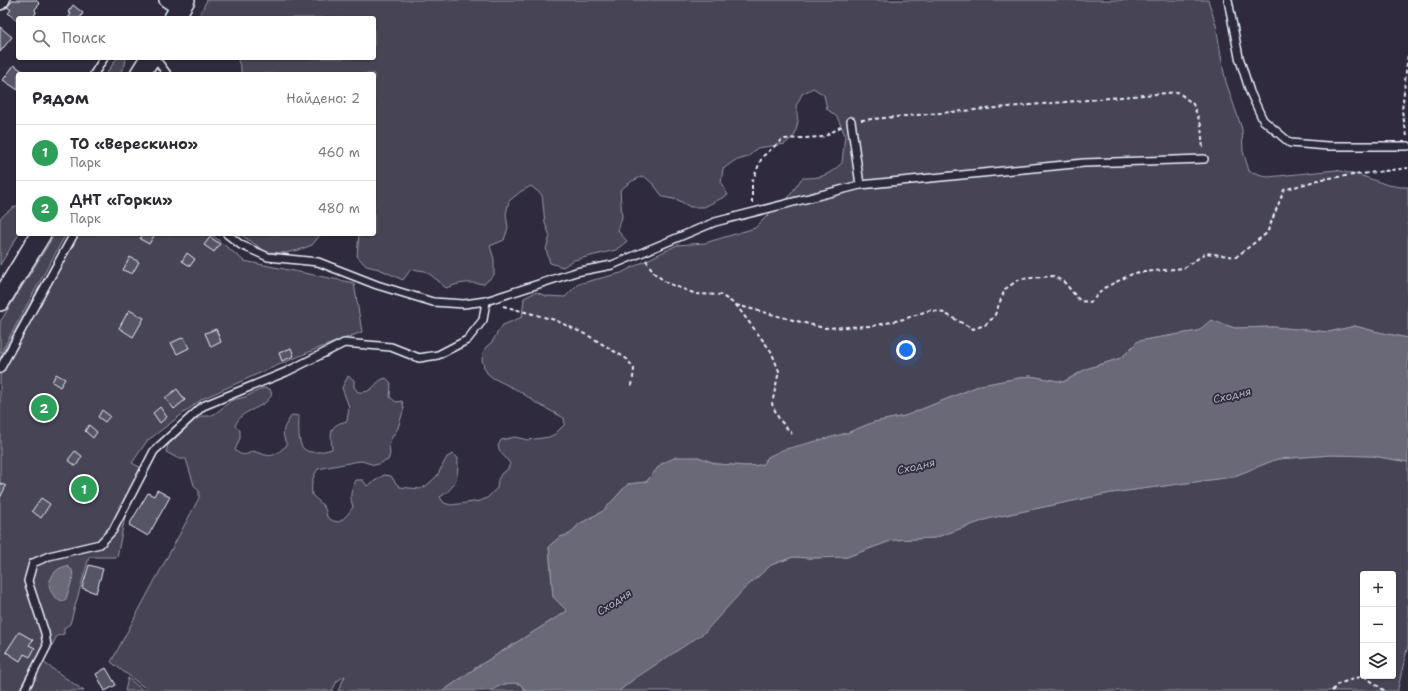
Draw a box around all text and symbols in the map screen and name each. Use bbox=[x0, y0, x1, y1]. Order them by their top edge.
search box bbox=[16, 16, 376, 60]
icon: search bbox=[30, 27, 52, 49]
text: Поиск bbox=[62, 28, 106, 48]
text: Рядом bbox=[32, 87, 89, 109]
text: Найдено: 2 bbox=[286, 90, 360, 107]
text: ТО «Верескино» bbox=[70, 134, 198, 154]
text: 1 bbox=[42, 144, 48, 161]
text: 460 m bbox=[318, 144, 360, 161]
text: Парк bbox=[70, 154, 101, 171]
text: ДНТ «Горки» bbox=[70, 190, 172, 210]
text: 2 bbox=[40, 200, 50, 217]
text: 480 m bbox=[318, 200, 360, 217]
text: Парк bbox=[70, 210, 101, 227]
your location bbox=[896, 340, 916, 360]
water label: Сходня bbox=[1212, 384, 1253, 407]
pin: 2 bbox=[31, 393, 57, 423]
water label: Сходня bbox=[896, 455, 937, 478]
pin: 1 bbox=[71, 474, 97, 504]
map controls bbox=[1360, 571, 1396, 679]
button: + bbox=[1360, 571, 1396, 607]
water label: Сходня bbox=[594, 586, 635, 619]
button: − bbox=[1360, 607, 1396, 643]
button: layers bbox=[1360, 643, 1396, 679]

